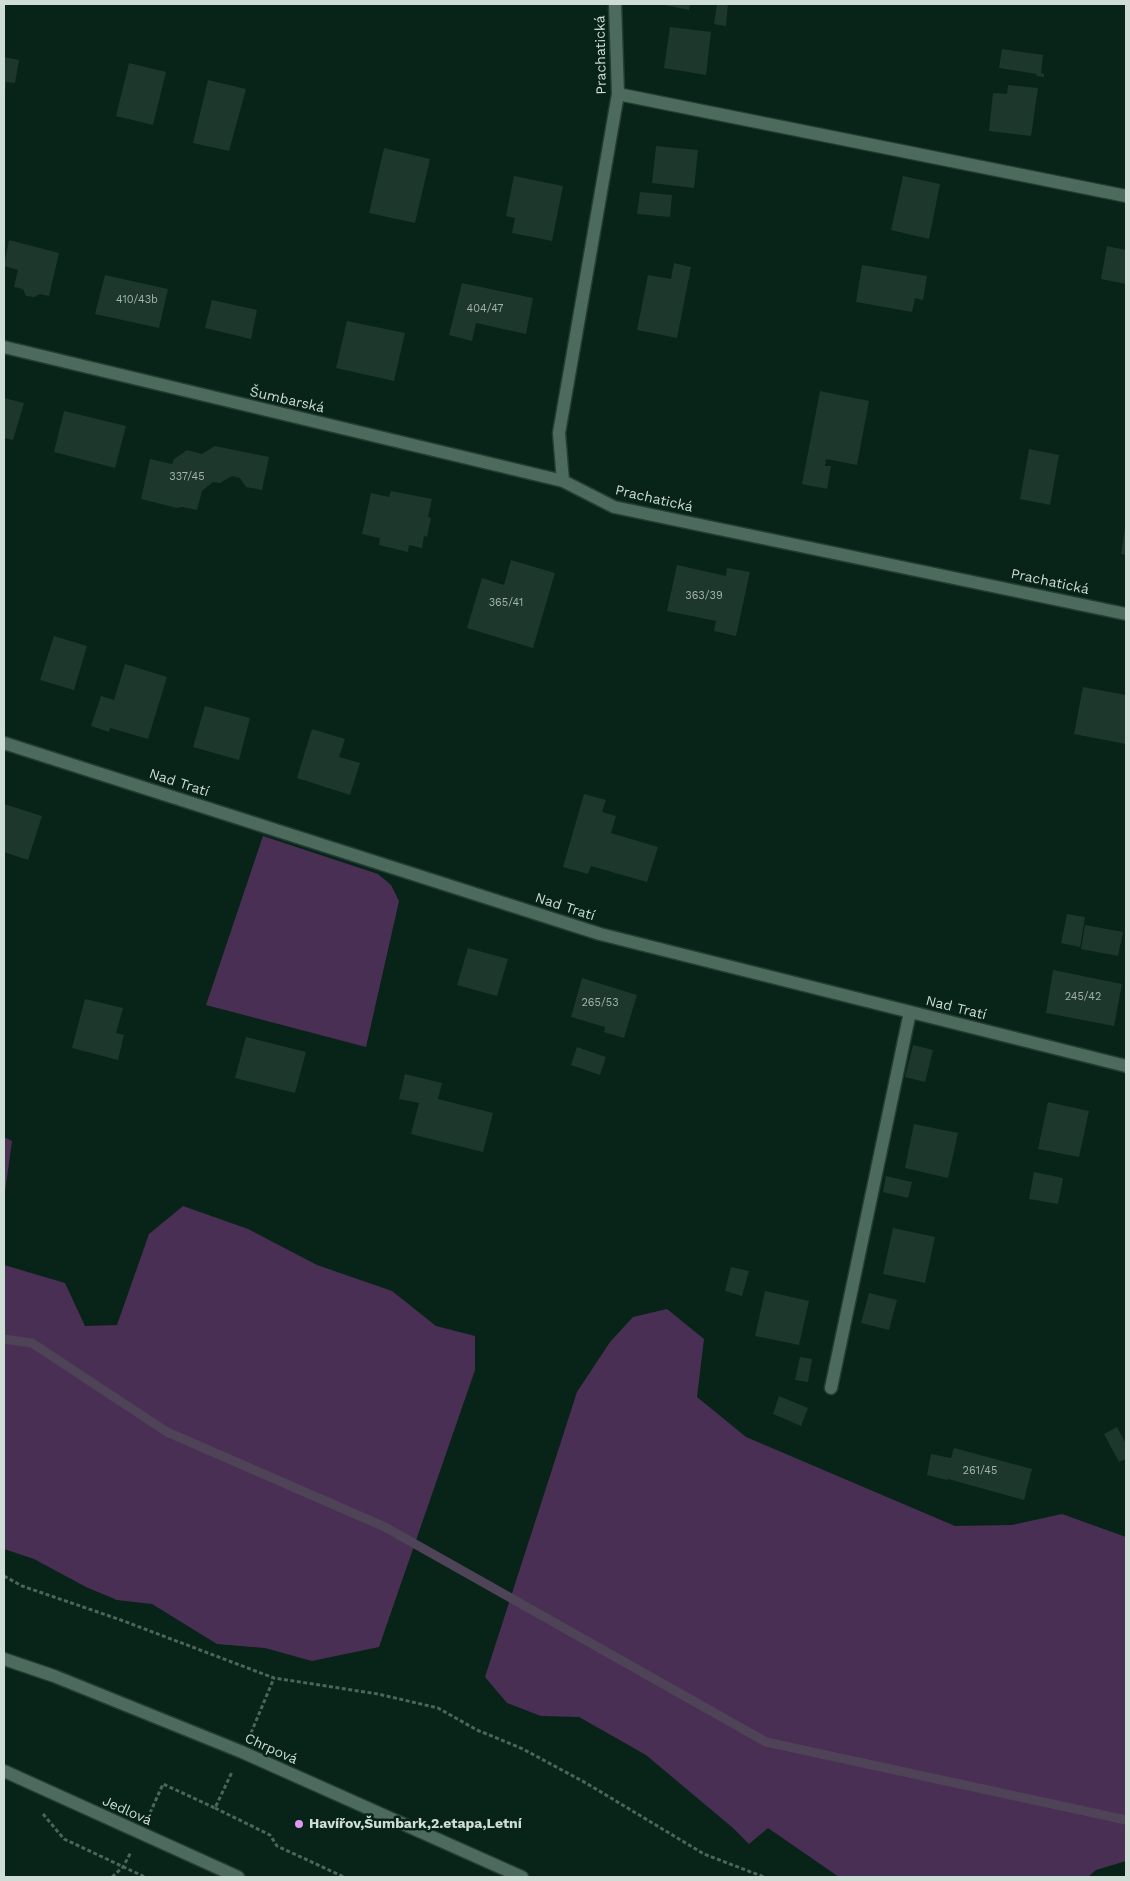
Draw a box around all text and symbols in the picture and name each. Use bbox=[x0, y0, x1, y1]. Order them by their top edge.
street label: Prachatická bbox=[592, 15, 610, 95]
house number: 410/43b bbox=[116, 293, 158, 307]
house number: 404/47 bbox=[467, 302, 503, 316]
street label: Šumbarská bbox=[248, 383, 326, 417]
house number: 337/45 bbox=[169, 470, 205, 484]
street label: Prachatická bbox=[613, 482, 695, 516]
street label: Prachatická bbox=[1009, 566, 1091, 598]
house number: 363/39 bbox=[685, 589, 723, 603]
house number: 365/41 bbox=[489, 596, 523, 610]
street label: Nad Tratí bbox=[147, 765, 211, 801]
street label: Nad Tratí bbox=[533, 889, 597, 925]
house number: 245/42 bbox=[1065, 990, 1101, 1004]
street label: Nad Tratí bbox=[924, 992, 988, 1024]
house number: 265/53 bbox=[581, 996, 619, 1010]
house number: 261/45 bbox=[963, 1464, 997, 1478]
street label: Chrpová bbox=[242, 1730, 300, 1768]
street label: Jedlová bbox=[100, 1793, 154, 1829]
place label: Havířov,Šumbark,2.etapa,Letní bbox=[309, 1816, 522, 1832]
marker: Havířov,Šumbark,2.etapa,Letní bbox=[293, 1818, 305, 1830]

